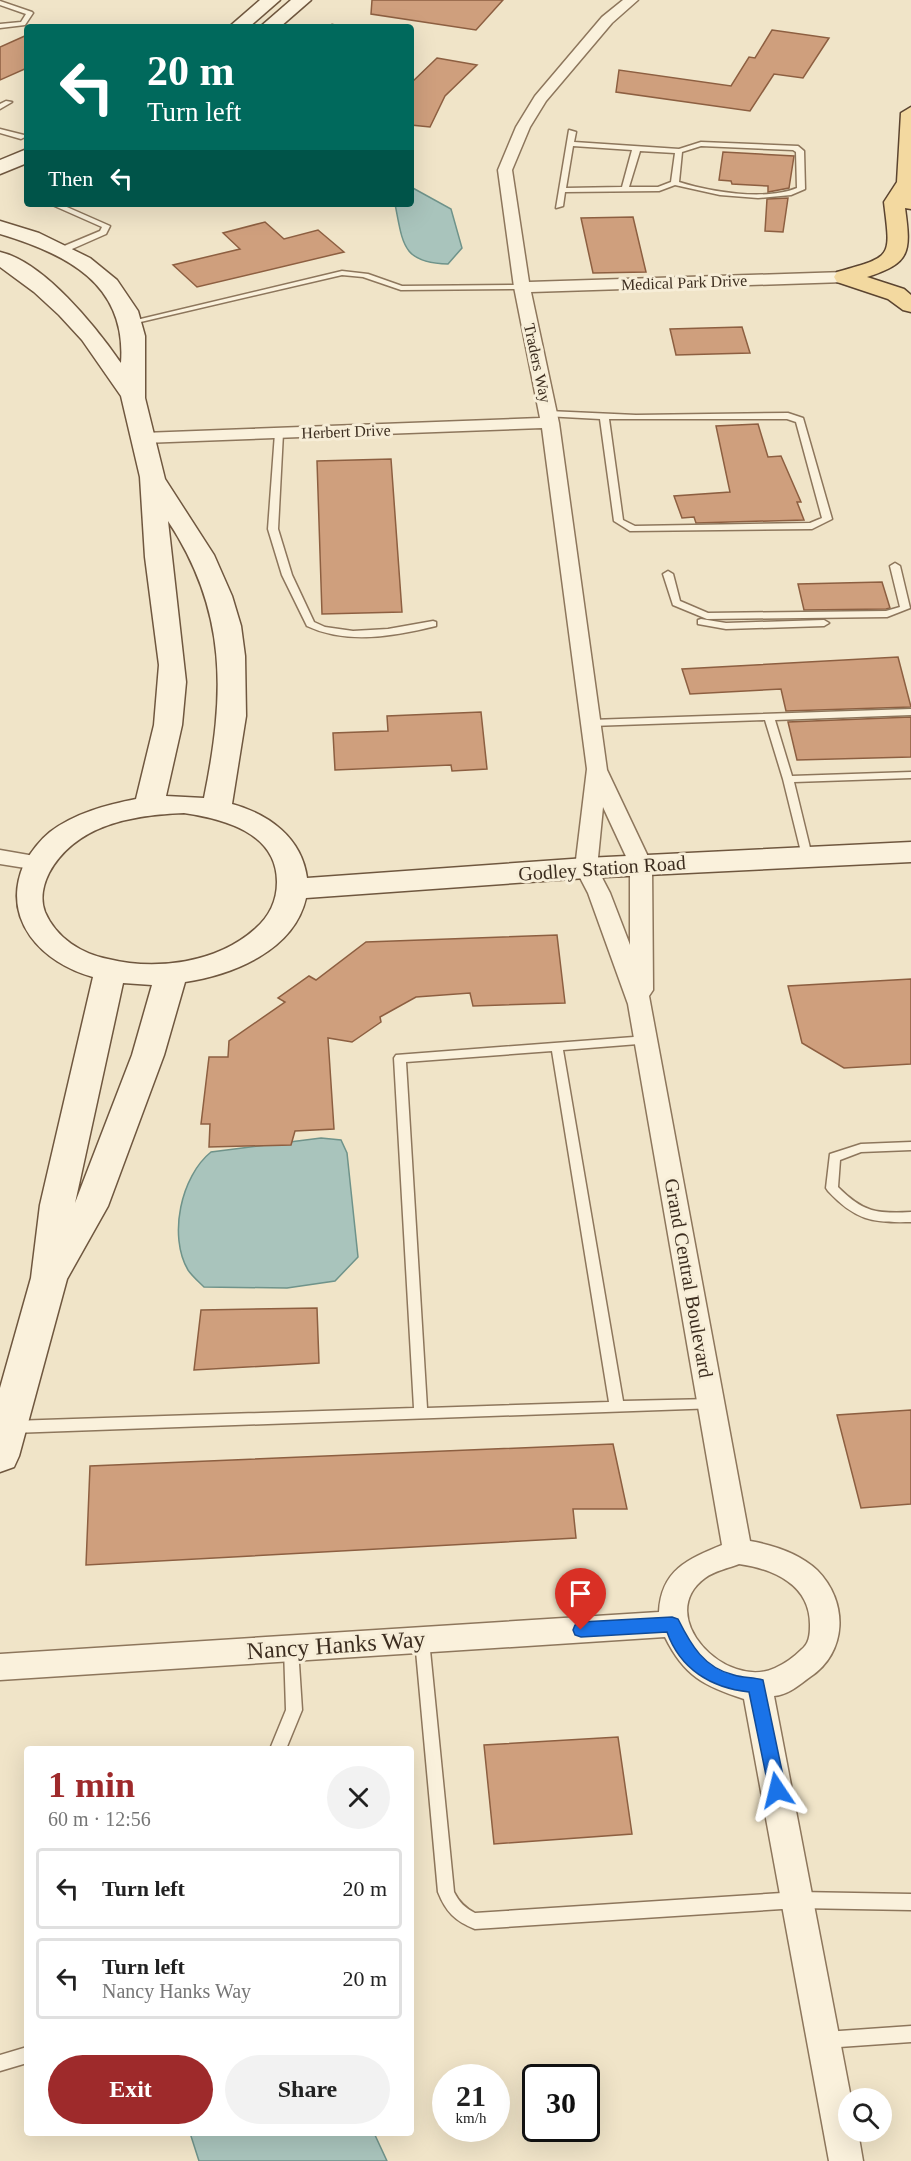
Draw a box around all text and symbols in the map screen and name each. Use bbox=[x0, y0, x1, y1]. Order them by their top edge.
icon: left bbox=[48, 48, 126, 126]
text: 20 m bbox=[147, 48, 235, 94]
text: Turn left bbox=[147, 97, 241, 127]
icon: left bbox=[105, 162, 138, 195]
text: Then bbox=[48, 166, 93, 191]
street label: Medical Park Drive bbox=[621, 272, 747, 293]
street label: Traders Way bbox=[520, 322, 554, 405]
street label: Herbert Drive bbox=[301, 421, 391, 442]
street label: Godley Station Road bbox=[518, 851, 687, 886]
street label: Grand Central Boulevard bbox=[661, 1177, 717, 1379]
pin bbox=[555, 1568, 606, 1630]
icon: arrive bbox=[564, 1577, 597, 1610]
street label: Nancy Hanks Way bbox=[246, 1626, 426, 1664]
position arrow bbox=[745, 1758, 809, 1822]
text: 1 min bbox=[48, 1765, 135, 1805]
button: close bbox=[327, 1766, 390, 1829]
text: 60 m · 12:56 bbox=[48, 1808, 151, 1830]
icon: left bbox=[51, 1872, 84, 1905]
text: Turn left bbox=[102, 1876, 185, 1901]
text: 20 m bbox=[342, 1876, 387, 1901]
text: Turn left bbox=[102, 1954, 185, 1979]
icon: left bbox=[51, 1962, 84, 1995]
text: 20 m bbox=[342, 1966, 387, 1991]
text: Nancy Hanks Way bbox=[102, 1980, 251, 2002]
button: Exit bbox=[48, 2055, 213, 2124]
button: Share bbox=[225, 2055, 390, 2124]
speed limit sign: 30 bbox=[522, 2064, 600, 2142]
text: 21 bbox=[456, 2079, 486, 2112]
map controls bbox=[838, 2088, 892, 2142]
button: search bbox=[838, 2088, 892, 2142]
text: km/h bbox=[456, 2110, 486, 2126]

